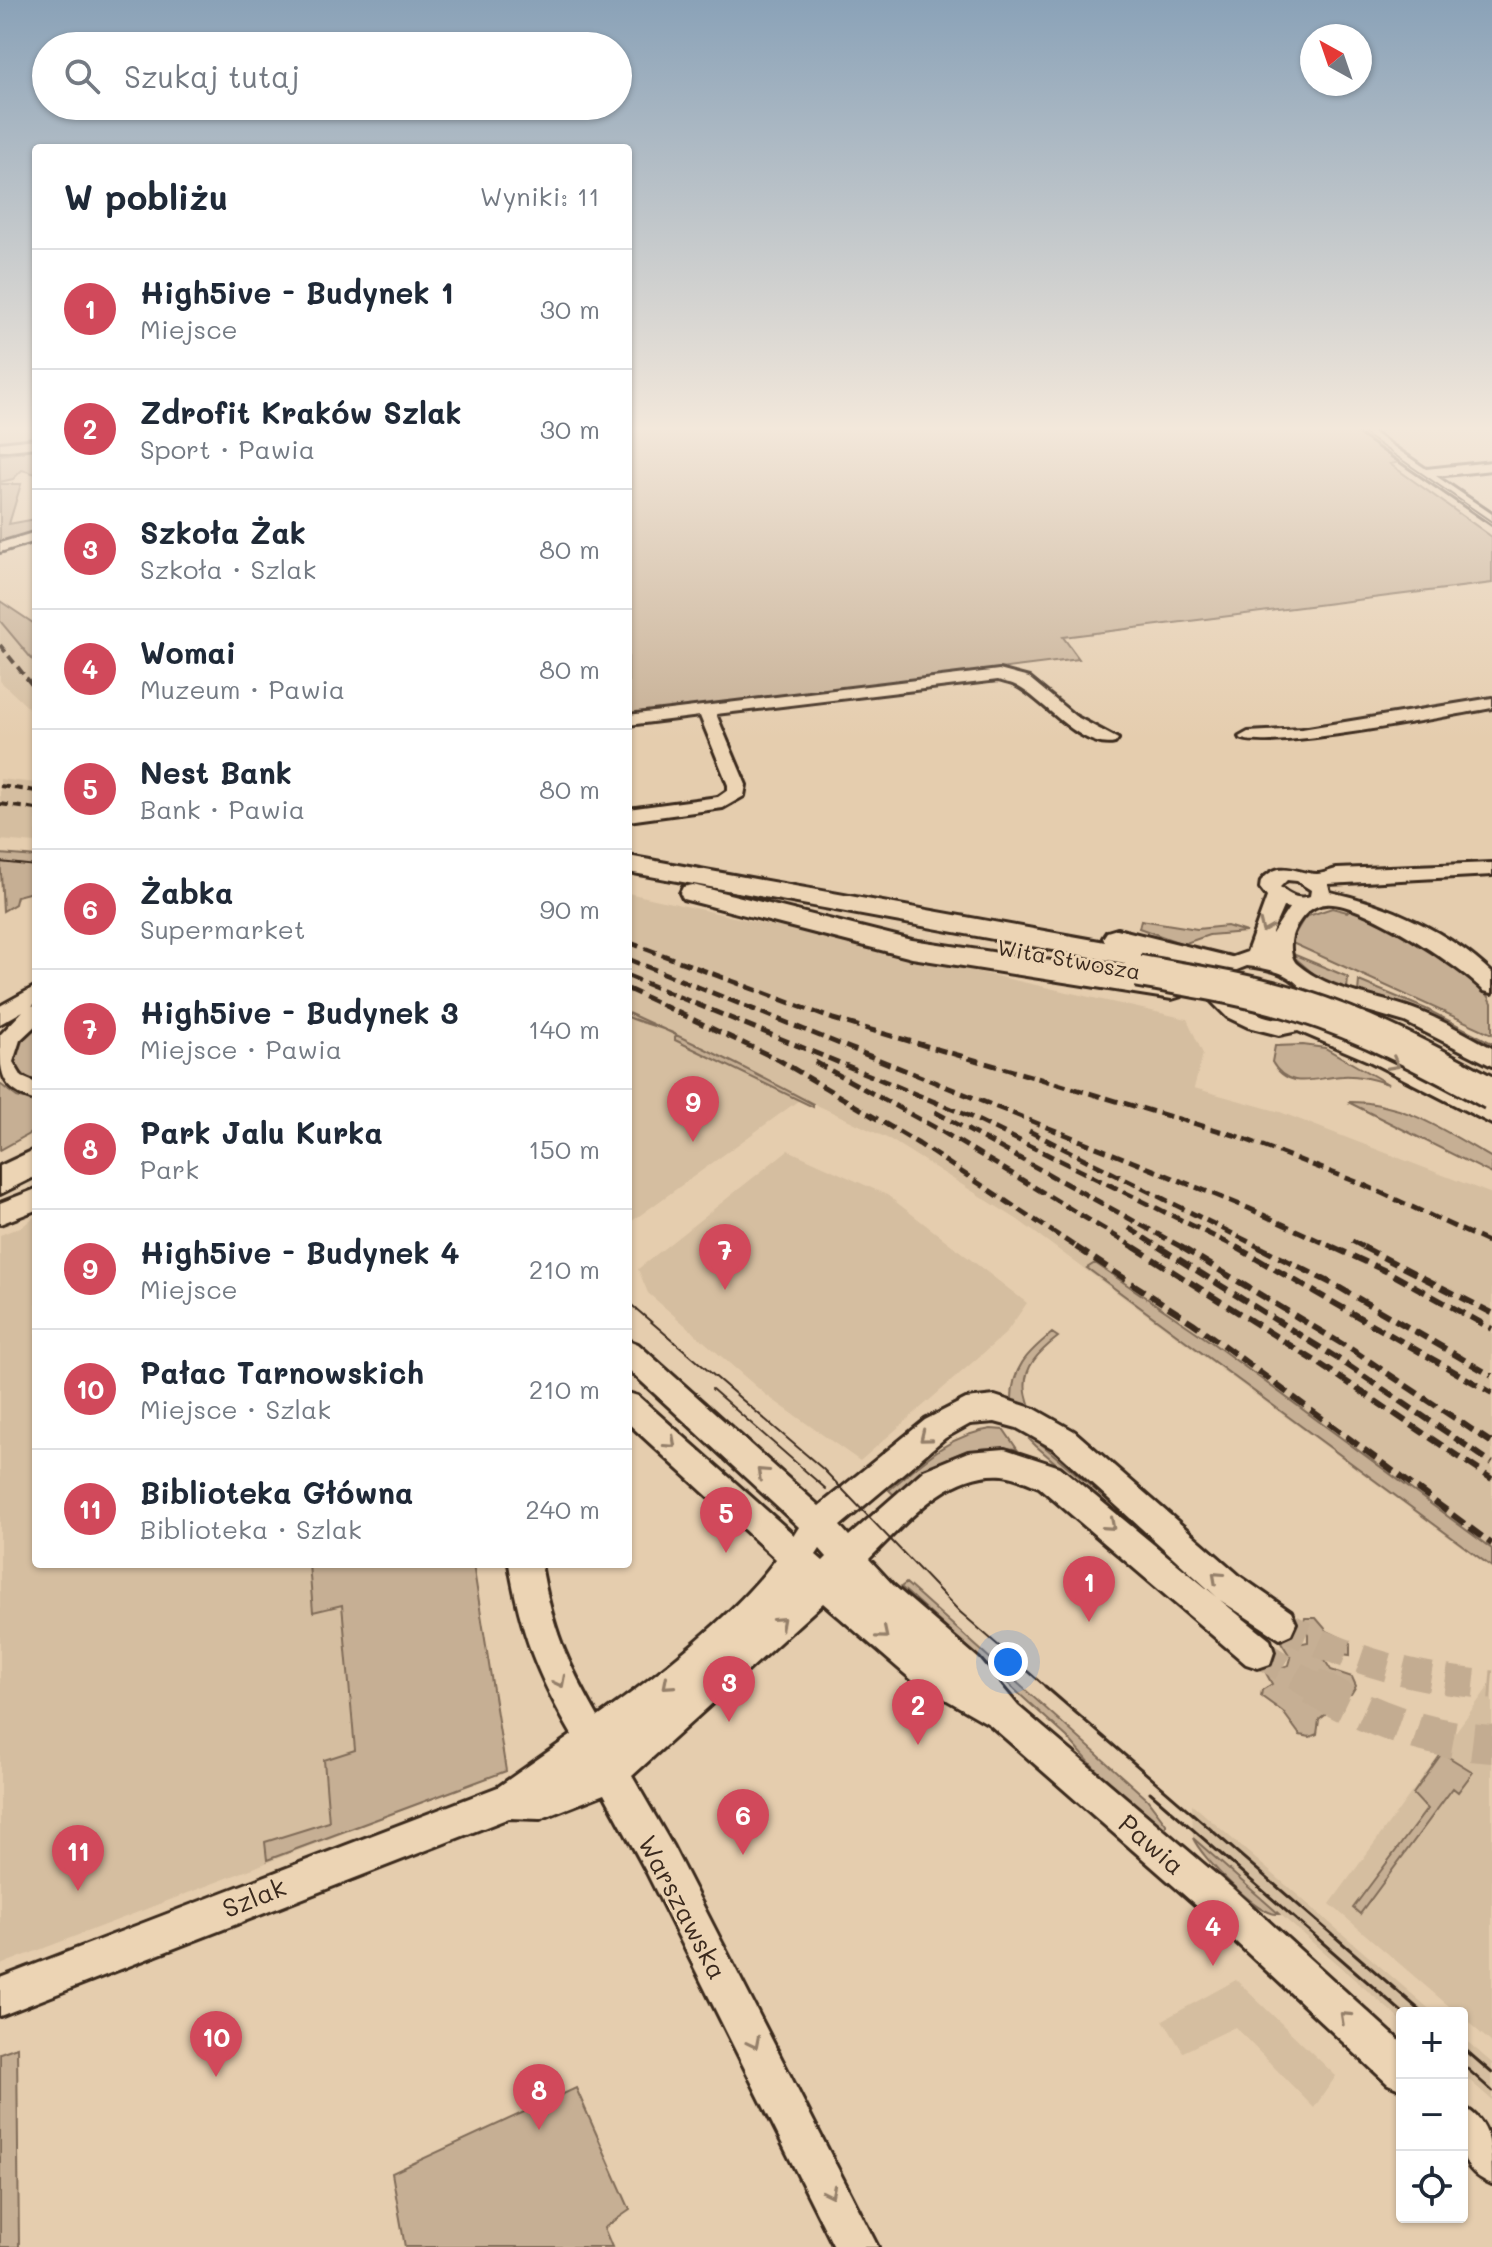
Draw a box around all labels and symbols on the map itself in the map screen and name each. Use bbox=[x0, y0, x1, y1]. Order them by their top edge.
north arrow bbox=[1300, 24, 1372, 96]
one-way arrow bbox=[1259, 919, 1275, 934]
street label: Wita Stwosza bbox=[995, 932, 1143, 986]
one-way arrow bbox=[1386, 1054, 1401, 1069]
pin: 9 bbox=[667, 1076, 719, 1142]
pin: 7 bbox=[699, 1224, 751, 1290]
one-way arrow bbox=[920, 1427, 934, 1442]
one-way arrow bbox=[662, 1434, 676, 1449]
one-way arrow bbox=[756, 1468, 771, 1482]
pin: 5 bbox=[700, 1487, 752, 1553]
one-way arrow bbox=[1101, 1515, 1116, 1530]
pin: 1 bbox=[1063, 1556, 1115, 1622]
one-way arrow bbox=[1212, 1572, 1227, 1586]
one-way arrow bbox=[771, 1618, 786, 1632]
one-way arrow bbox=[873, 1624, 888, 1639]
your location bbox=[988, 1642, 1028, 1682]
pin: 3 bbox=[703, 1656, 755, 1722]
one-way arrow bbox=[550, 1673, 565, 1688]
one-way arrow bbox=[662, 1674, 677, 1689]
pin: 2 bbox=[892, 1679, 944, 1745]
pin: 6 bbox=[717, 1789, 769, 1855]
street label: Pawia bbox=[1112, 1806, 1192, 1882]
pin: 11 bbox=[52, 1825, 104, 1891]
street label: Warszawska bbox=[631, 1829, 735, 1985]
street label: Szlak bbox=[217, 1869, 291, 1925]
pin: 4 bbox=[1187, 1900, 1239, 1966]
pin: 10 bbox=[190, 2011, 242, 2077]
one-way arrow bbox=[1339, 2013, 1354, 2027]
one-way arrow bbox=[744, 2035, 759, 2049]
pin: 8 bbox=[513, 2064, 565, 2130]
one-way arrow bbox=[820, 2184, 835, 2199]

